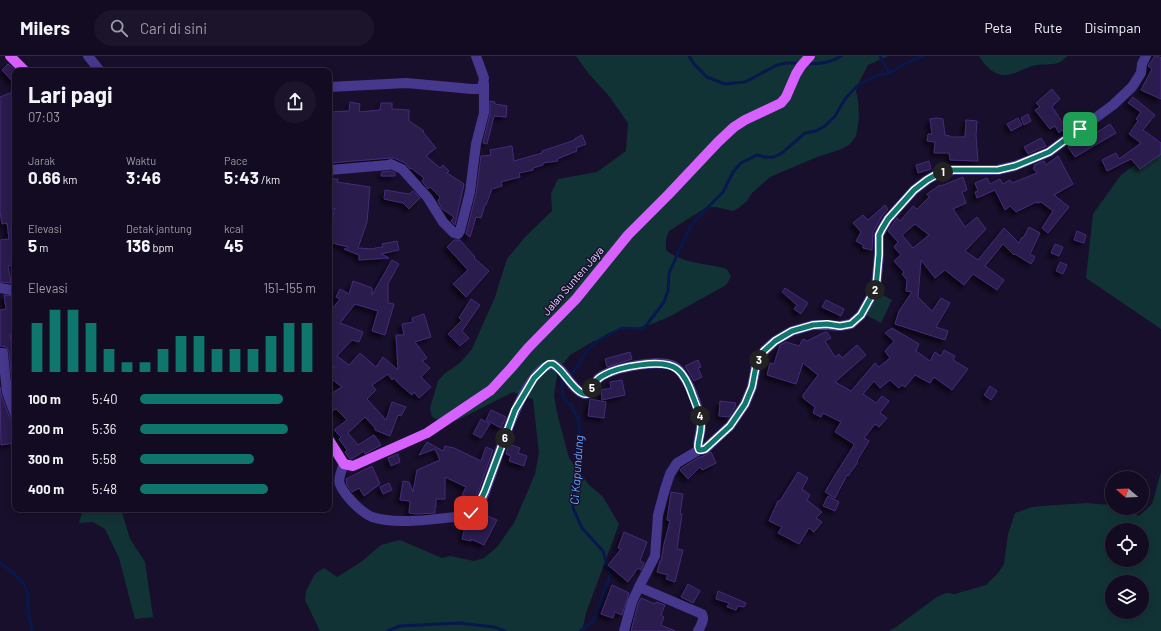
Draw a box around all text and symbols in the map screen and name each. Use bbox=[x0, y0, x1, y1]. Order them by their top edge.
search box bbox=[94, 10, 374, 46]
text: Milers bbox=[20, 16, 70, 39]
icon: search bbox=[108, 17, 130, 39]
text: Cari di sini bbox=[140, 19, 207, 37]
text: Peta bbox=[984, 19, 1012, 36]
text: Rute bbox=[1034, 19, 1062, 36]
text: Disimpan bbox=[1084, 19, 1141, 36]
text: Lari pagi bbox=[28, 81, 113, 107]
button: share bbox=[274, 81, 316, 123]
text: 07:03 bbox=[28, 109, 60, 125]
pin bbox=[1063, 112, 1097, 146]
icon: arrive bbox=[1069, 118, 1091, 140]
text: Jarak bbox=[28, 154, 55, 167]
text: Waktu bbox=[126, 154, 156, 167]
text: Pace bbox=[224, 154, 248, 167]
pin: 1 bbox=[933, 162, 953, 182]
text: 1 bbox=[941, 165, 945, 178]
text: 0.66 bbox=[28, 167, 61, 187]
text: 3:46 bbox=[126, 167, 161, 187]
text: 5:43 bbox=[224, 167, 259, 187]
text: km bbox=[61, 173, 77, 186]
text: /km bbox=[259, 173, 280, 186]
text: Elevasi bbox=[28, 222, 62, 235]
text: Detak jantung bbox=[126, 222, 192, 235]
text: kcal bbox=[224, 222, 243, 235]
text: 5 bbox=[28, 235, 37, 255]
text: 136 bbox=[126, 235, 150, 255]
text: 45 bbox=[224, 235, 243, 255]
text: m bbox=[37, 241, 48, 254]
text: bpm bbox=[150, 241, 174, 254]
street label: Jalan Sunten Jaya bbox=[539, 244, 606, 318]
text: Elevasi bbox=[28, 280, 68, 296]
text: 151–155 m bbox=[263, 280, 316, 296]
pin: 2 bbox=[865, 280, 885, 300]
text: 2 bbox=[872, 283, 878, 296]
pin: 3 bbox=[749, 350, 769, 370]
text: 3 bbox=[756, 353, 762, 366]
pin: 5 bbox=[582, 378, 602, 398]
text: 5 bbox=[589, 381, 595, 394]
text: 100 m bbox=[28, 391, 61, 407]
text: 5:40 bbox=[92, 391, 118, 407]
pin: 4 bbox=[690, 406, 710, 426]
text: 4 bbox=[697, 409, 703, 422]
text: 200 m bbox=[28, 421, 64, 437]
text: 5:36 bbox=[92, 421, 116, 437]
pin: 6 bbox=[495, 428, 515, 448]
text: 6 bbox=[502, 431, 508, 444]
water label: Ci Kapundung bbox=[567, 435, 585, 505]
text: 300 m bbox=[28, 451, 63, 467]
text: 5:58 bbox=[92, 451, 117, 467]
north arrow bbox=[1105, 471, 1149, 515]
map controls bbox=[1105, 471, 1149, 619]
text: 400 m bbox=[28, 481, 64, 497]
text: 5:48 bbox=[92, 481, 117, 497]
pin bbox=[454, 496, 488, 530]
icon: check bbox=[460, 502, 482, 524]
button: locate bbox=[1105, 523, 1149, 567]
button: layers bbox=[1105, 575, 1149, 619]

